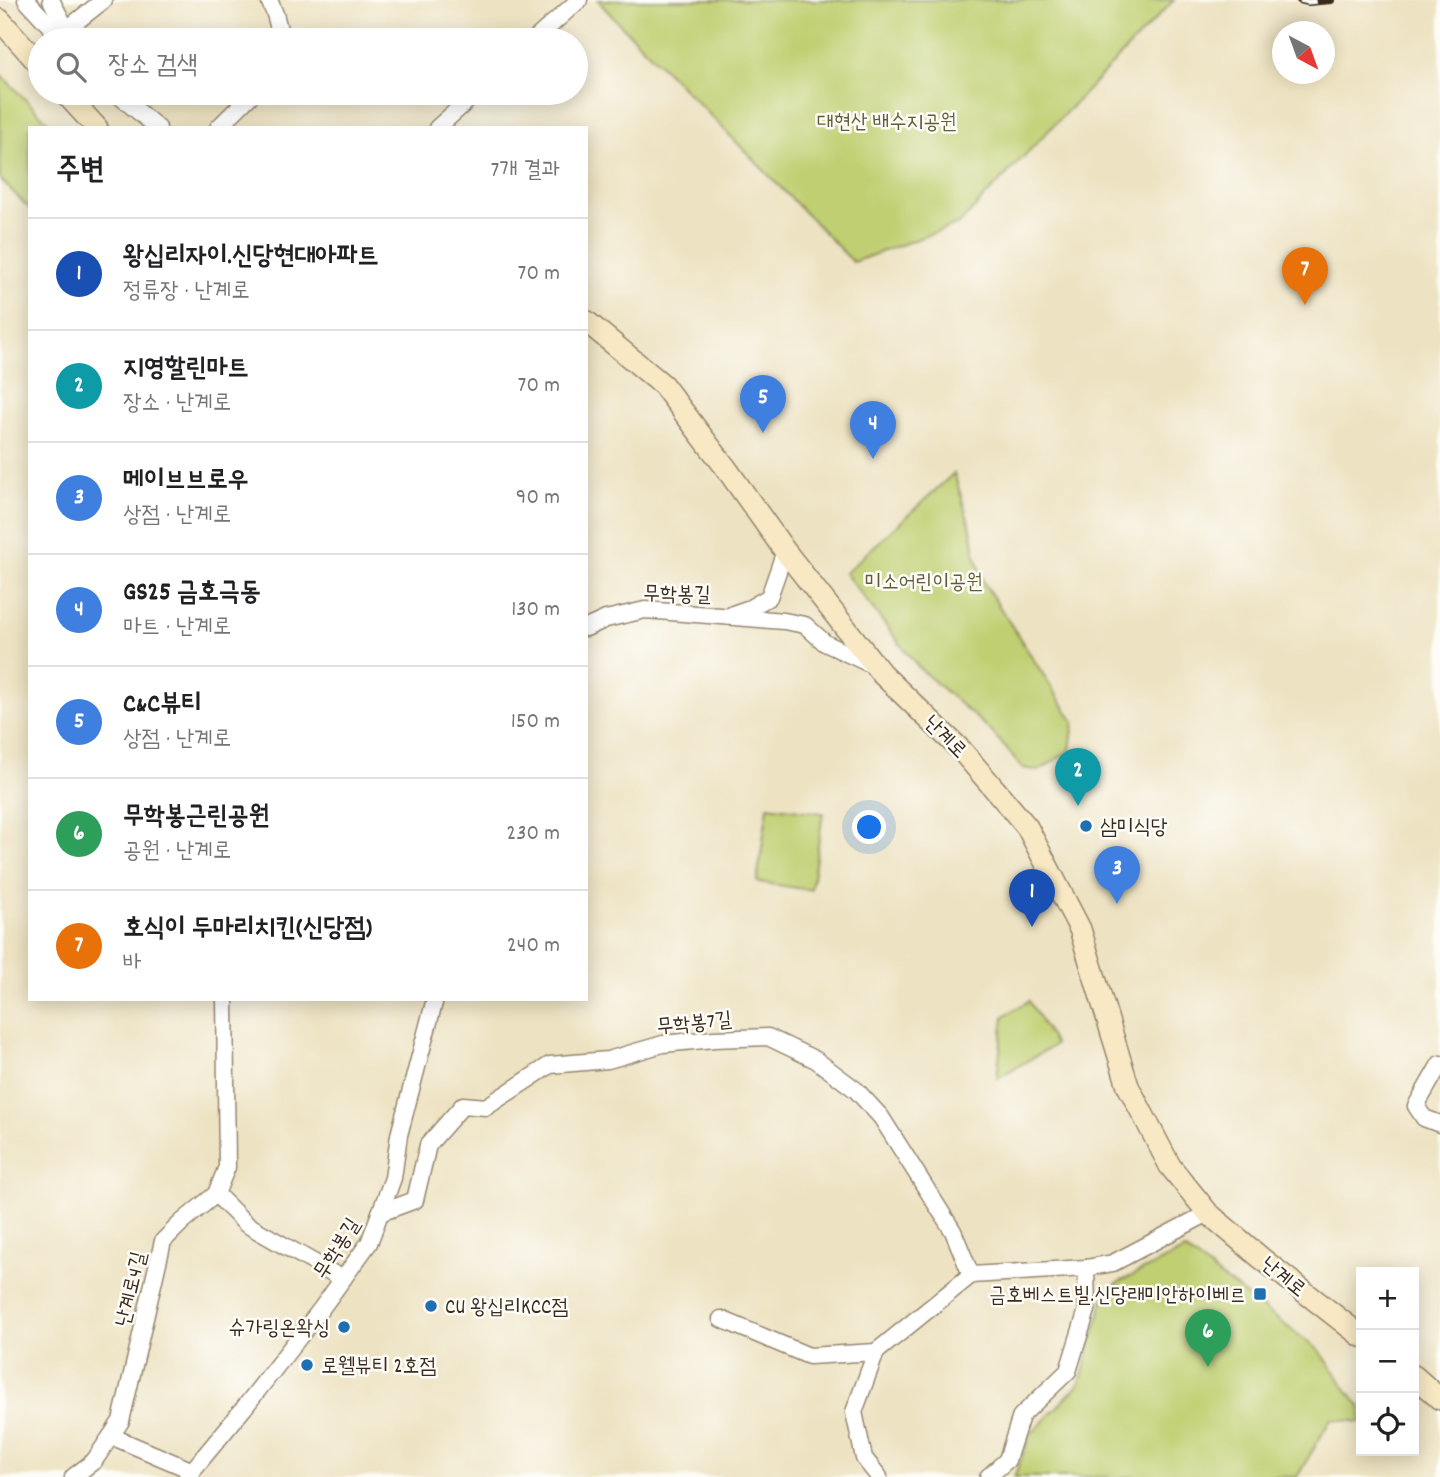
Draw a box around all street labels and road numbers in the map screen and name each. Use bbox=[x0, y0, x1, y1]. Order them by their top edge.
street label: 무학봉길 bbox=[643, 580, 711, 612]
street label: 난계로 bbox=[915, 710, 972, 767]
street label: 무학봉7길 bbox=[655, 1006, 734, 1044]
street label: 무학봉길 bbox=[308, 1213, 369, 1286]
street label: 난계로4길 bbox=[110, 1249, 156, 1330]
street label: 난계로 bbox=[1253, 1251, 1311, 1306]

